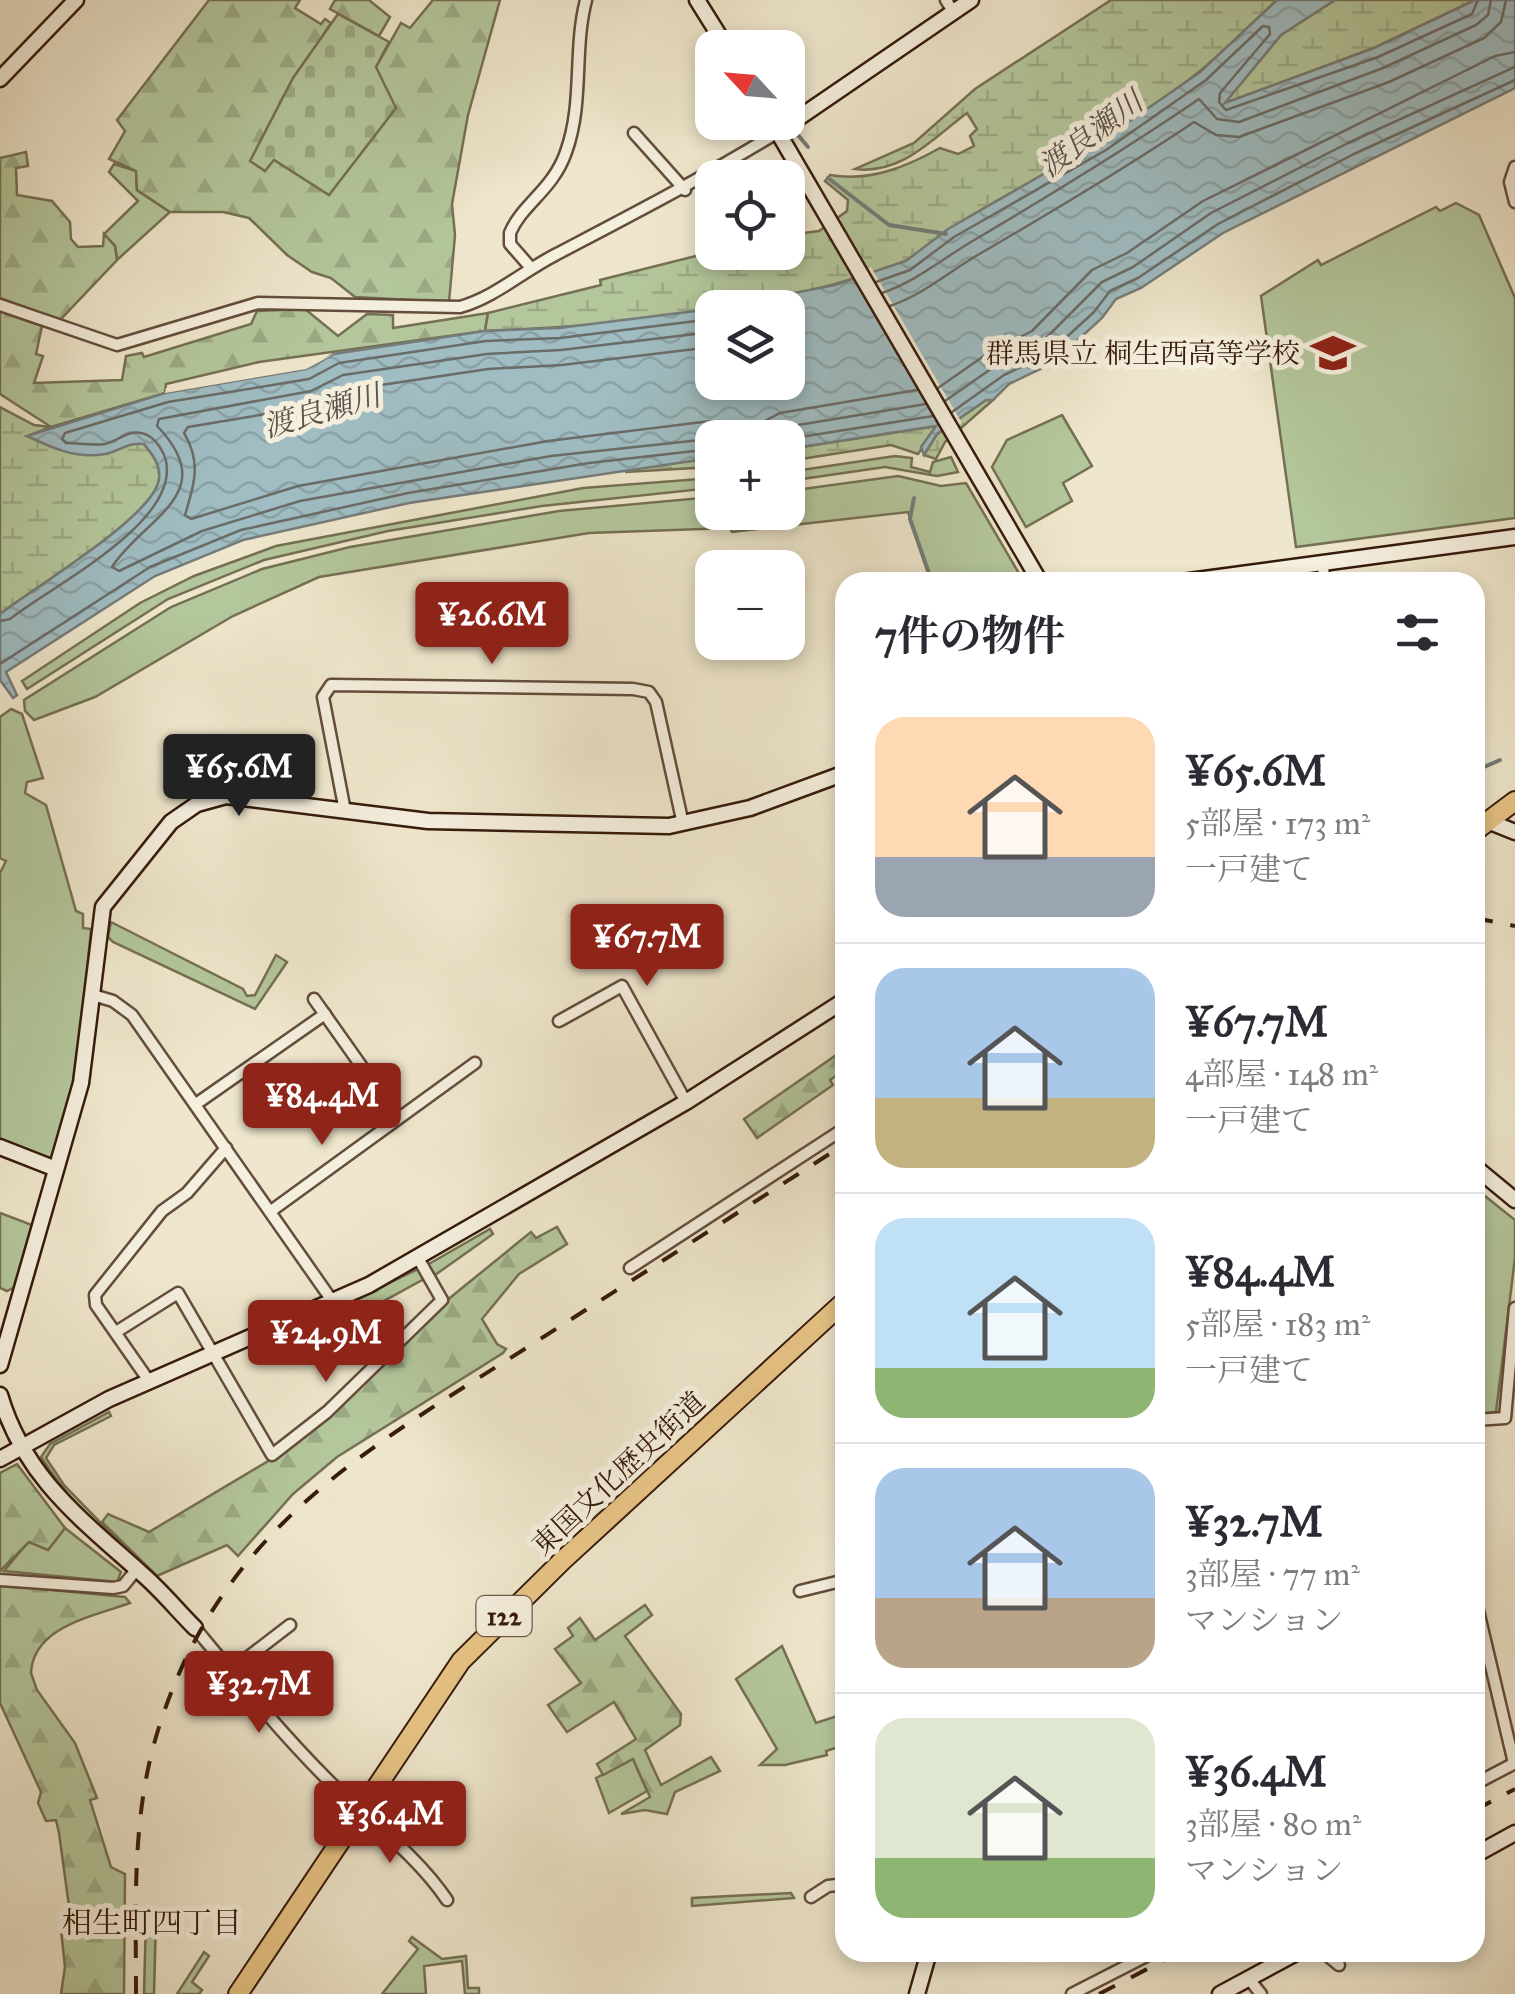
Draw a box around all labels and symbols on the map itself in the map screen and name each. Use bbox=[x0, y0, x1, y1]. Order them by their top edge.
north arrow bbox=[695, 30, 805, 140]
water label: 渡良瀬川 bbox=[1032, 82, 1152, 184]
school or university icon: 群馬県立 桐生西高等学校 bbox=[1309, 329, 1357, 377]
place label: 群馬県立 桐生西高等学校 bbox=[986, 336, 1300, 371]
water label: 渡良瀬川 bbox=[259, 376, 388, 445]
pin: ¥26.6M bbox=[411, 582, 573, 667]
pin: ¥65.6M bbox=[158, 734, 320, 819]
pin: ¥67.7M bbox=[566, 904, 728, 989]
pin: ¥84.4M bbox=[241, 1063, 403, 1148]
pin: ¥24.9M bbox=[245, 1300, 407, 1385]
street label: 東国文化歴史街道 bbox=[524, 1384, 712, 1563]
road number: 122 bbox=[476, 1596, 532, 1636]
pin: ¥32.7M bbox=[178, 1651, 340, 1736]
pin: ¥36.4M bbox=[309, 1781, 471, 1866]
district label: 相生町四丁目 bbox=[62, 1905, 242, 1941]

